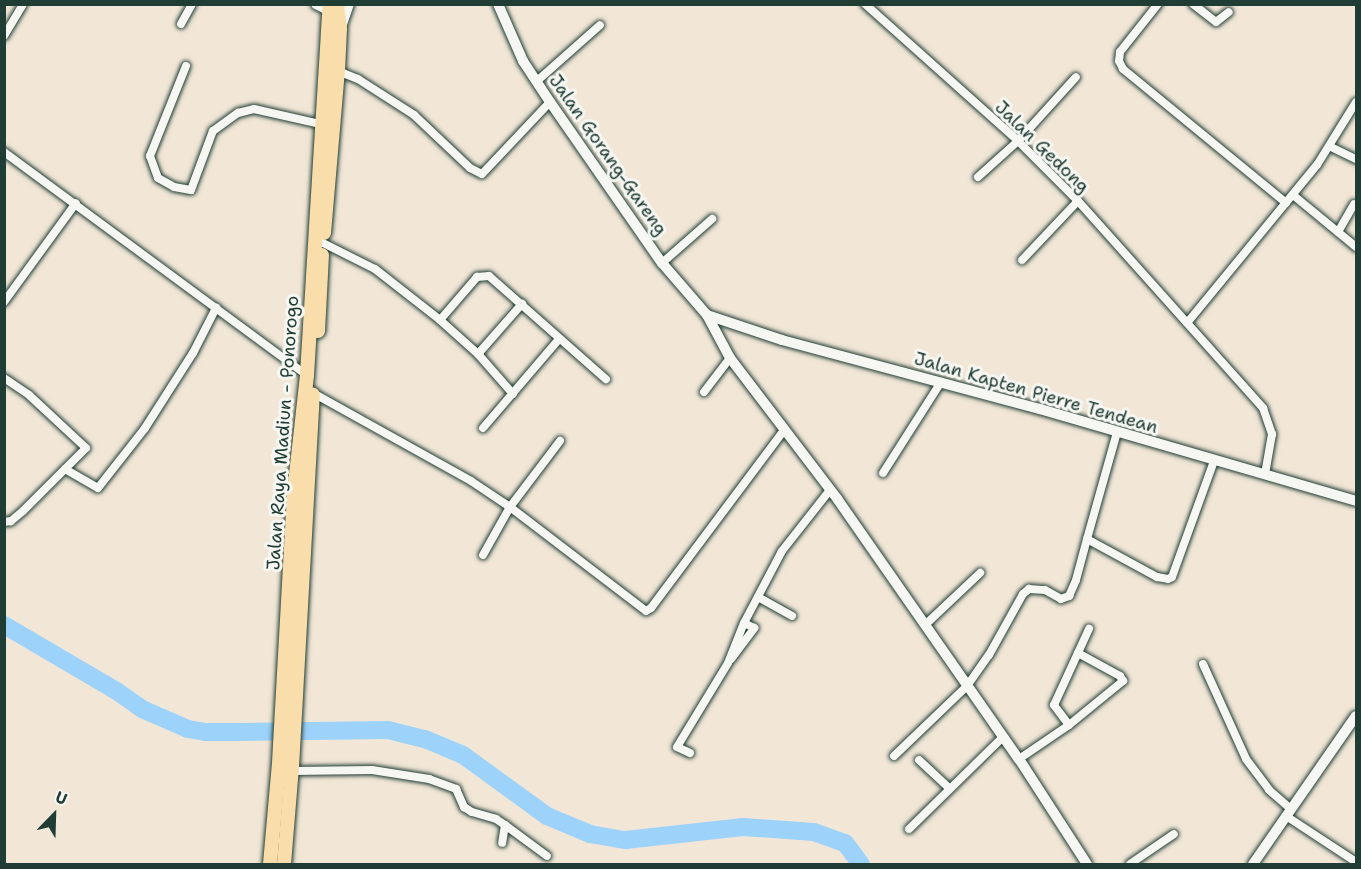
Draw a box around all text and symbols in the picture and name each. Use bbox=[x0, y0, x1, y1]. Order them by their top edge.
street label: Jalan Gorang-Gareng bbox=[544, 70, 672, 240]
street label: Jalan Gedong bbox=[990, 96, 1094, 198]
street label: Jalan Raya Madiun - Ponorogo bbox=[263, 295, 303, 571]
street label: Jalan Kapten Pierre Tendean bbox=[912, 348, 1160, 438]
north arrow bbox=[24, 785, 84, 845]
text: U bbox=[52, 786, 70, 810]

